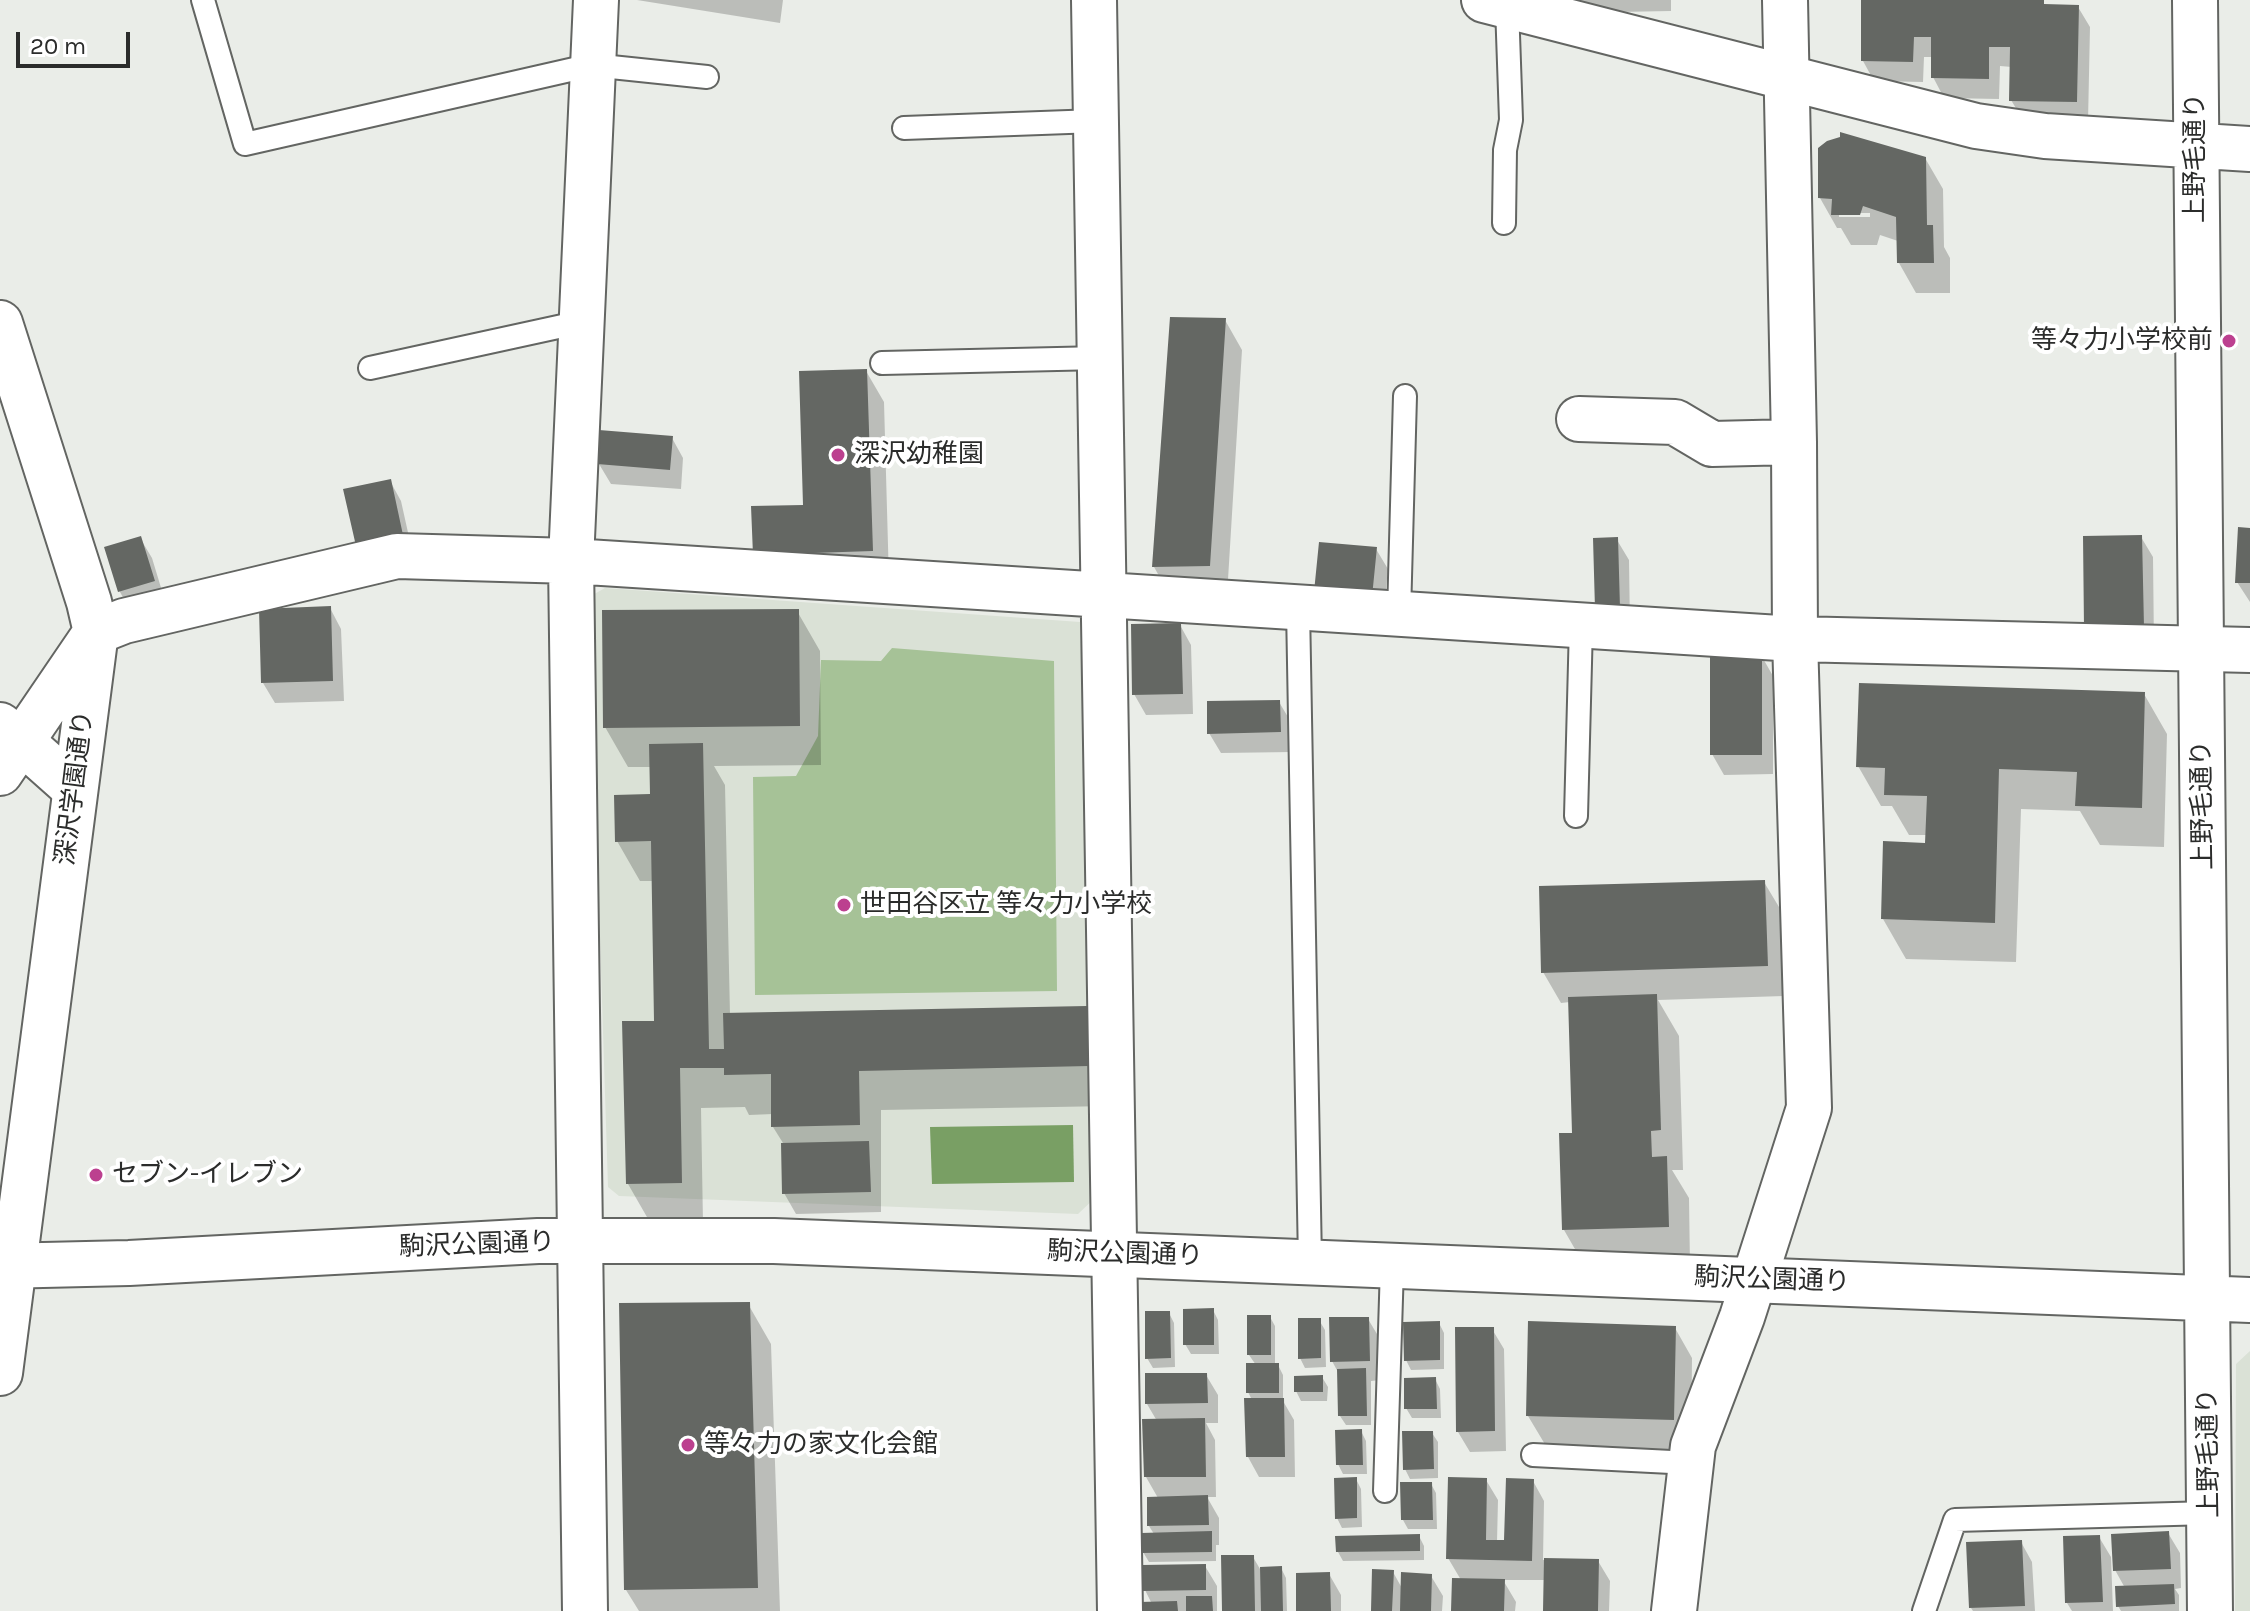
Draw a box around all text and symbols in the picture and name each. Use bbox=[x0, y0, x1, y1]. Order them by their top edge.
scale bar bbox=[20, 16, 134, 66]
text: 20 m bbox=[30, 32, 86, 60]
street label: 上野毛通り bbox=[2180, 93, 2212, 223]
place label: 等々力小学校前 bbox=[2031, 325, 2213, 357]
marker: 等々力小学校前 bbox=[2220, 332, 2238, 350]
place label: 深沢幼稚園 bbox=[854, 439, 984, 471]
marker: 深沢幼稚園 bbox=[829, 446, 847, 464]
street label: 深沢学園通り bbox=[50, 709, 100, 867]
street label: 上野毛通り bbox=[2186, 740, 2220, 870]
place label: 世田谷区立 等々力小学校 bbox=[860, 889, 1152, 921]
marker: 世田谷区立 等々力小学校 bbox=[835, 896, 853, 914]
place label: セブン-イレブン bbox=[112, 1159, 303, 1191]
marker: セブン-イレブン bbox=[87, 1166, 105, 1184]
street label: 駒沢公園通り bbox=[399, 1227, 555, 1263]
street label: 駒沢公園通り bbox=[1047, 1236, 1203, 1272]
street label: 駒沢公園通り bbox=[1694, 1262, 1850, 1298]
street label: 上野毛通り bbox=[2192, 1388, 2226, 1518]
place label: 等々力の家文化会館 bbox=[704, 1429, 938, 1461]
marker: 等々力の家文化会館 bbox=[679, 1436, 697, 1454]

